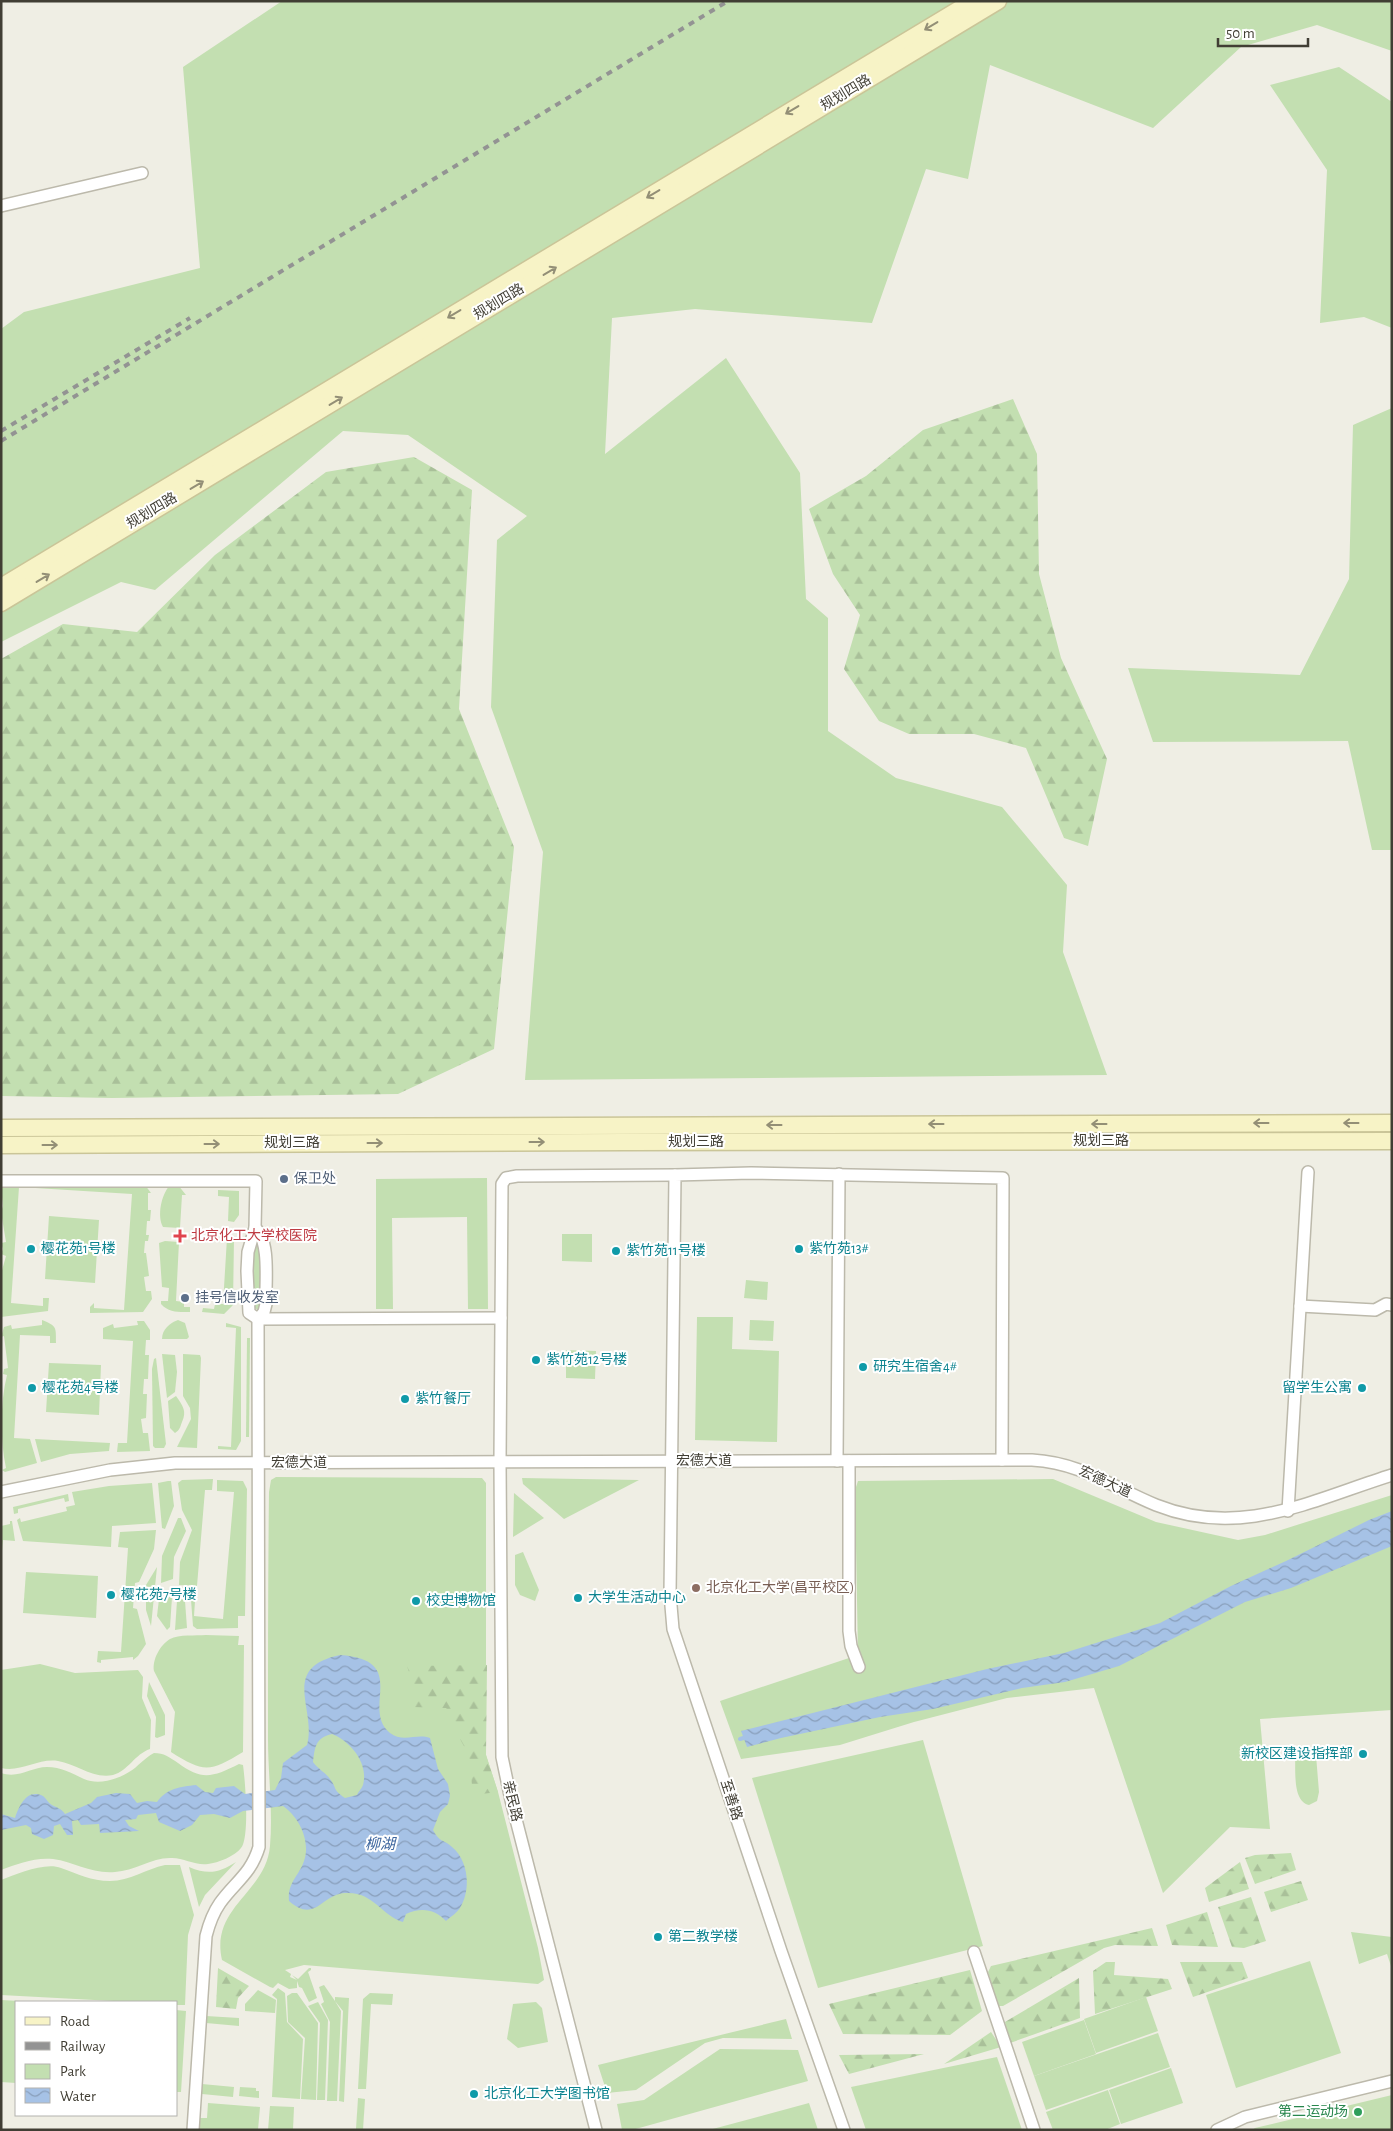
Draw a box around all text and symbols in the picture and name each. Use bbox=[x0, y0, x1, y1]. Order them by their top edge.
scale bar bbox=[1218, 15, 1308, 47]
one-way arrow bbox=[925, 22, 939, 32]
text: 50 m bbox=[1226, 26, 1255, 41]
street label: 规划四路 bbox=[818, 72, 874, 113]
one-way arrow bbox=[786, 106, 800, 116]
one-way arrow bbox=[647, 190, 661, 200]
one-way arrow bbox=[542, 266, 556, 276]
street label: 规划四路 bbox=[471, 281, 527, 322]
one-way arrow bbox=[447, 310, 461, 320]
one-way arrow bbox=[328, 395, 342, 405]
one-way arrow bbox=[189, 479, 203, 489]
street label: 规划四路 bbox=[124, 490, 180, 531]
one-way arrow bbox=[35, 572, 49, 582]
one-way arrow bbox=[1253, 1118, 1270, 1128]
one-way arrow bbox=[1343, 1118, 1360, 1128]
one-way arrow bbox=[928, 1119, 944, 1129]
one-way arrow bbox=[1091, 1119, 1107, 1129]
one-way arrow bbox=[766, 1120, 782, 1130]
street label: 规划三路 bbox=[1073, 1133, 1129, 1148]
street label: 规划三路 bbox=[668, 1134, 724, 1149]
street label: 规划三路 bbox=[264, 1135, 320, 1150]
one-way arrow bbox=[529, 1137, 545, 1147]
one-way arrow bbox=[366, 1138, 383, 1148]
one-way arrow bbox=[204, 1139, 220, 1149]
one-way arrow bbox=[42, 1140, 58, 1149]
place label: 保卫处 bbox=[294, 1171, 336, 1186]
marker: 保卫处 bbox=[278, 1173, 290, 1185]
place label: 北京化工大学校医院 bbox=[191, 1227, 317, 1243]
marker: 北京化工大学校医院 bbox=[173, 1229, 187, 1243]
place label: 樱花苑1号楼 bbox=[41, 1241, 116, 1256]
place label: 紫竹苑13# bbox=[809, 1241, 869, 1256]
marker: 樱花苑1号楼 bbox=[25, 1243, 37, 1255]
place label: 紫竹苑11号楼 bbox=[626, 1243, 706, 1258]
marker: 紫竹苑13# bbox=[793, 1243, 805, 1255]
marker: 紫竹苑11号楼 bbox=[610, 1245, 622, 1257]
place label: 挂号信收发室 bbox=[195, 1289, 279, 1305]
marker: 挂号信收发室 bbox=[179, 1292, 191, 1304]
place label: 紫竹苑12号楼 bbox=[546, 1352, 627, 1367]
marker: 紫竹苑12号楼 bbox=[530, 1354, 542, 1366]
place label: 研究生宿舍4# bbox=[873, 1358, 957, 1374]
marker: 研究生宿舍4# bbox=[857, 1361, 869, 1373]
place label: 留学生公寓 bbox=[1282, 1379, 1352, 1395]
place label: 樱花苑4号楼 bbox=[42, 1380, 119, 1395]
marker: 樱花苑4号楼 bbox=[26, 1382, 38, 1394]
marker: 留学生公寓 bbox=[1356, 1382, 1368, 1394]
place label: 紫竹餐厅 bbox=[415, 1391, 471, 1406]
marker: 紫竹餐厅 bbox=[399, 1393, 411, 1405]
street label: 宏德大道 bbox=[676, 1452, 732, 1468]
street label: 宏德大道 bbox=[271, 1454, 327, 1470]
street label: 宏德大道 bbox=[1077, 1462, 1134, 1500]
place label: 北京化工大学(昌平校区) bbox=[706, 1579, 854, 1595]
marker: 北京化工大学(昌平校区) bbox=[690, 1582, 702, 1594]
place label: 樱花苑7号楼 bbox=[121, 1587, 197, 1602]
marker: 樱花苑7号楼 bbox=[105, 1589, 117, 1601]
place label: 大学生活动中心 bbox=[588, 1590, 686, 1605]
place label: 校史博物馆 bbox=[426, 1592, 496, 1608]
marker: 大学生活动中心 bbox=[572, 1592, 584, 1604]
marker: 校史博物馆 bbox=[410, 1595, 422, 1607]
place label: 新校区建设指挥部 bbox=[1241, 1745, 1353, 1761]
marker: 新校区建设指挥部 bbox=[1357, 1748, 1369, 1760]
street label: 至善路 bbox=[718, 1778, 745, 1822]
street label: 亲民路 bbox=[500, 1779, 525, 1823]
water label: 柳湖 bbox=[365, 1836, 397, 1852]
place label: 第二教学楼 bbox=[668, 1928, 738, 1944]
marker: 第二教学楼 bbox=[652, 1931, 664, 1943]
legend bbox=[15, 2001, 178, 2116]
text: Road bbox=[60, 2014, 90, 2029]
text: Railway bbox=[60, 2039, 106, 2054]
text: Park bbox=[60, 2064, 86, 2079]
place label: 北京化工大学图书馆 bbox=[484, 2085, 610, 2101]
marker: 北京化工大学图书馆 bbox=[468, 2088, 480, 2100]
text: Water bbox=[60, 2089, 96, 2104]
place label: 第二运动场 bbox=[1278, 2103, 1348, 2119]
marker: 第二运动场 bbox=[1352, 2106, 1364, 2118]

